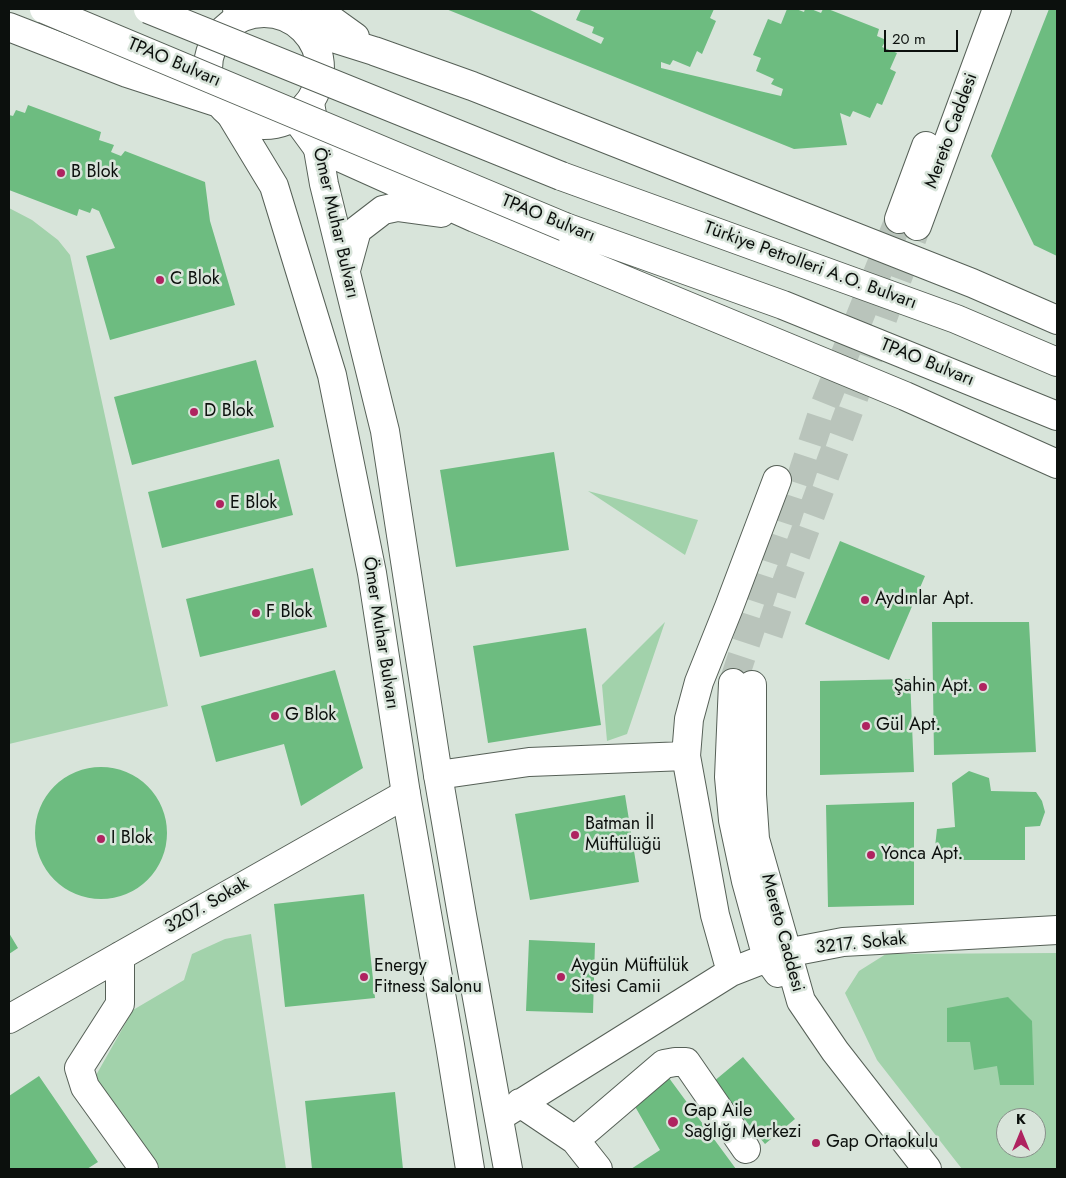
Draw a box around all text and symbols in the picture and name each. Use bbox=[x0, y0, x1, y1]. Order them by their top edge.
scale bar bbox=[886, 20, 960, 52]
text: 20 m bbox=[892, 28, 926, 50]
street label: TPAO Bulvarı bbox=[124, 34, 224, 92]
street label: Mereto Caddesi bbox=[921, 70, 983, 192]
street label: Ömer Muhar Bulvarı bbox=[307, 146, 363, 300]
place label: B Blok bbox=[71, 162, 118, 184]
marker: B Blok bbox=[55, 167, 67, 179]
street label: TPAO Bulvarı bbox=[498, 190, 598, 248]
street label: Türkiye Petrolleri A.O. Bulvarı bbox=[701, 217, 919, 315]
place label: C Blok bbox=[170, 269, 220, 291]
marker: C Blok bbox=[154, 274, 166, 286]
street label: TPAO Bulvarı bbox=[877, 334, 977, 392]
place label: D Blok bbox=[204, 401, 254, 423]
marker: D Blok bbox=[188, 406, 200, 418]
place label: E Blok bbox=[230, 493, 277, 515]
marker: E Blok bbox=[214, 498, 226, 510]
street label: Ömer Muhar Bulvarı bbox=[357, 555, 403, 711]
place label: Aydınlar Apt. bbox=[875, 589, 975, 611]
marker: Aydınlar Apt. bbox=[859, 594, 871, 606]
place label: F Blok bbox=[266, 602, 312, 624]
marker: F Blok bbox=[250, 607, 262, 619]
place label: Şahin Apt. bbox=[894, 676, 973, 698]
marker: Şahin Apt. bbox=[977, 681, 989, 693]
place label: G Blok bbox=[285, 705, 336, 727]
marker: G Blok bbox=[269, 710, 281, 722]
place label: Gül Apt. bbox=[876, 715, 941, 737]
marker: Gül Apt. bbox=[860, 720, 872, 732]
place label: Batman İl Müftülüğü bbox=[585, 814, 661, 856]
place label: I Blok bbox=[111, 828, 153, 850]
marker: Batman İl Müftülüğü bbox=[569, 829, 581, 841]
marker: I Blok bbox=[95, 833, 107, 845]
place label: Yonca Apt. bbox=[881, 844, 963, 866]
marker: Yonca Apt. bbox=[865, 849, 877, 861]
street label: Mereto Caddesi bbox=[756, 872, 808, 994]
street label: 3207. Sokak bbox=[161, 873, 253, 939]
street label: 3217. Sokak bbox=[815, 929, 907, 959]
place label: Energy Fitness Salonu bbox=[374, 956, 482, 999]
place label: Aygün Müftülük Sitesi Camii bbox=[571, 956, 689, 999]
marker: Energy Fitness Salonu bbox=[358, 971, 370, 983]
marker: Aygün Müftülük Sitesi Camii bbox=[555, 971, 567, 983]
place label: Gap Aile Sağlığı Merkezi bbox=[684, 1101, 802, 1144]
north arrow bbox=[996, 1108, 1046, 1158]
text: K bbox=[1016, 1109, 1026, 1129]
marker: Gap Aile Sağlığı Merkezi bbox=[666, 1115, 680, 1129]
place label: Gap Ortaokulu bbox=[826, 1132, 938, 1154]
marker: Gap Ortaokulu bbox=[810, 1137, 822, 1149]

